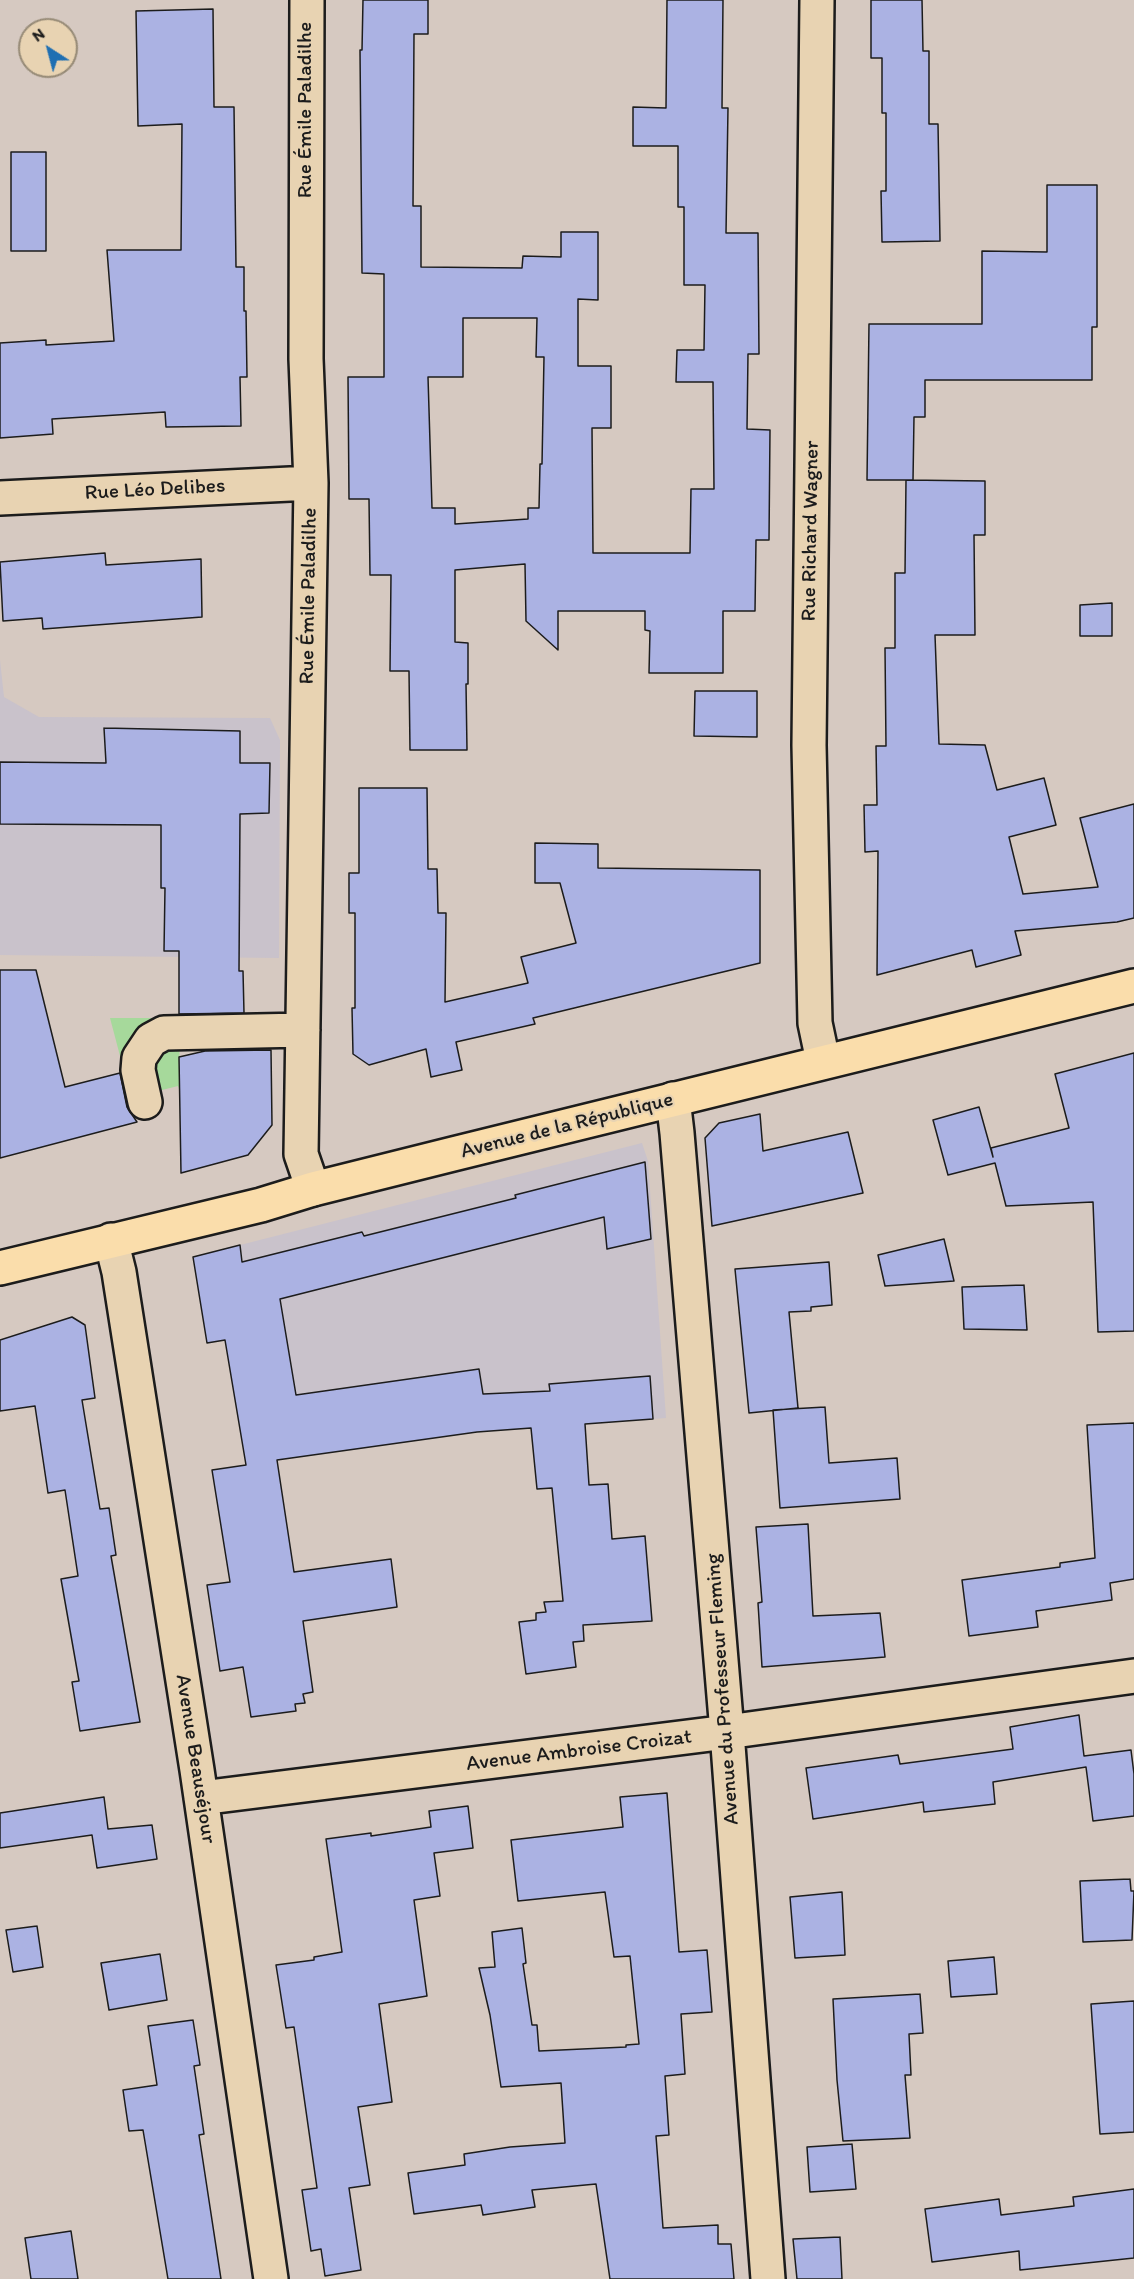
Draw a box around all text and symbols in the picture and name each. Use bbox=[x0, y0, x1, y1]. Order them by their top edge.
north arrow bbox=[18, 18, 78, 78]
street label: Rue Émile Paladilhe bbox=[293, 22, 319, 198]
text: N bbox=[28, 24, 48, 46]
street label: Rue Richard Wagner bbox=[797, 440, 825, 622]
street label: Rue Léo Delibes bbox=[84, 474, 226, 506]
street label: Rue Émile Paladilhe bbox=[295, 507, 323, 685]
street label: Avenue de la République bbox=[458, 1087, 676, 1165]
street label: Avenue du Professeur Fleming bbox=[701, 1552, 745, 1826]
street label: Avenue Beauséjour bbox=[169, 1673, 221, 1845]
street label: Avenue Ambroise Croizat bbox=[465, 1725, 693, 1777]

